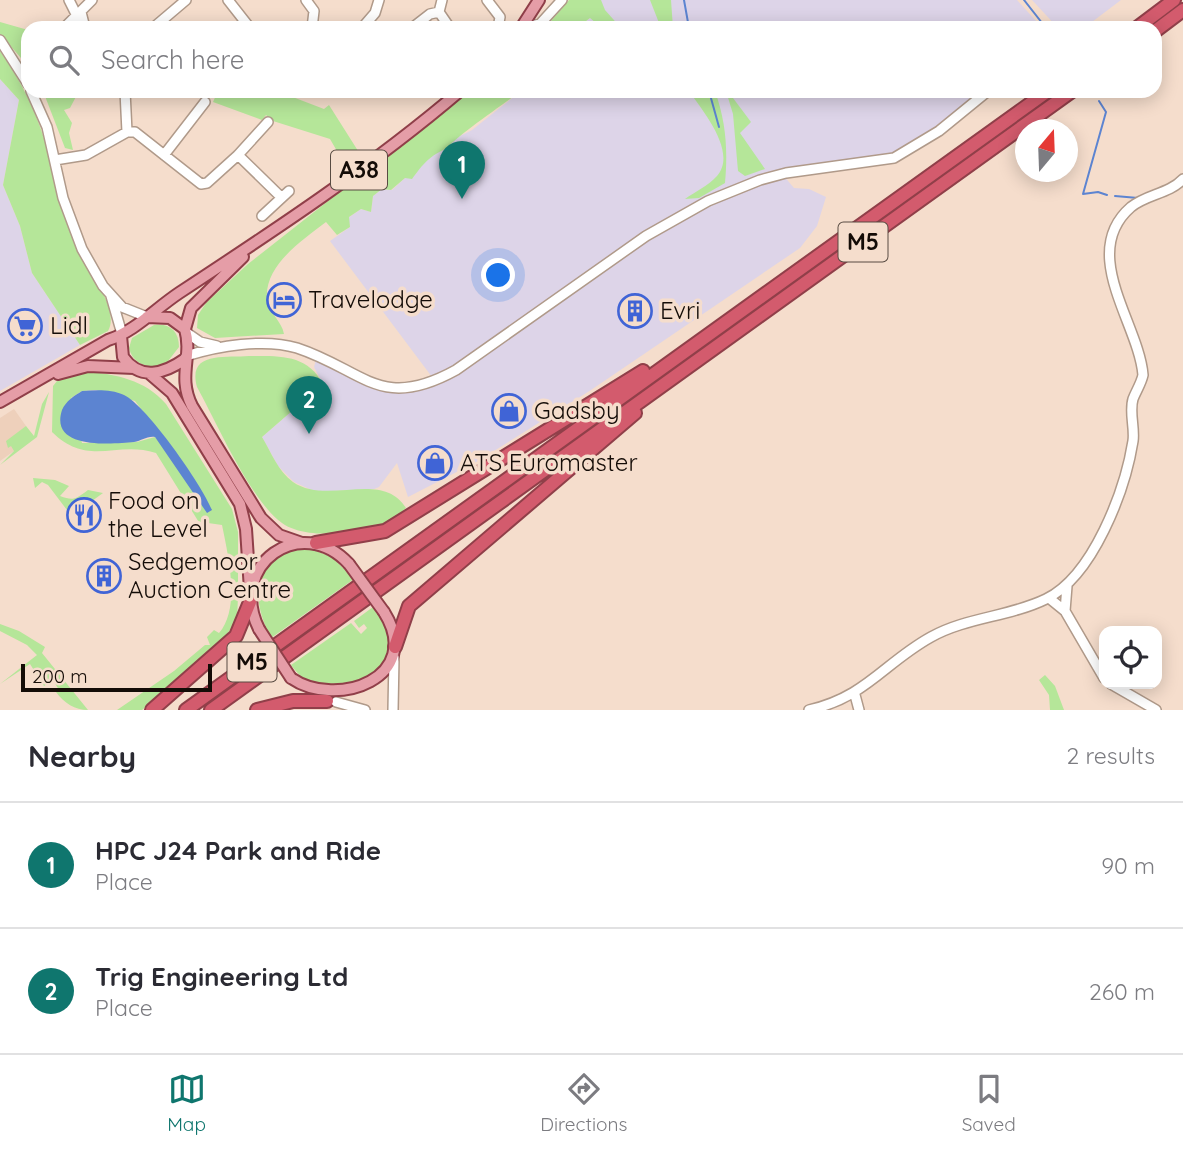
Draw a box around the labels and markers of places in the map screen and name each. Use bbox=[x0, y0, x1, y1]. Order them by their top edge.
pin: 1 bbox=[439, 141, 485, 199]
hotel icon: Travelodge bbox=[265, 281, 303, 319]
place label: Travelodge bbox=[308, 284, 433, 314]
building icon: Evri bbox=[616, 292, 654, 330]
place label: Evri bbox=[660, 295, 700, 325]
supermarket icon: Lidl bbox=[6, 307, 44, 345]
place label: Lidl bbox=[50, 310, 88, 340]
pin: 2 bbox=[286, 376, 332, 434]
shop icon: Gadsby bbox=[490, 392, 528, 430]
place label: Gadsby bbox=[534, 395, 620, 425]
shop icon: ATS Euromaster bbox=[416, 444, 454, 482]
place label: ATS Euromaster bbox=[460, 447, 638, 477]
place label: Food on the Level bbox=[108, 485, 208, 543]
restaurant icon: Food on the Level bbox=[65, 496, 103, 534]
place label: Sedgemoor Auction Centre bbox=[128, 546, 291, 604]
building icon: Sedgemoor Auction Centre bbox=[85, 557, 123, 595]

